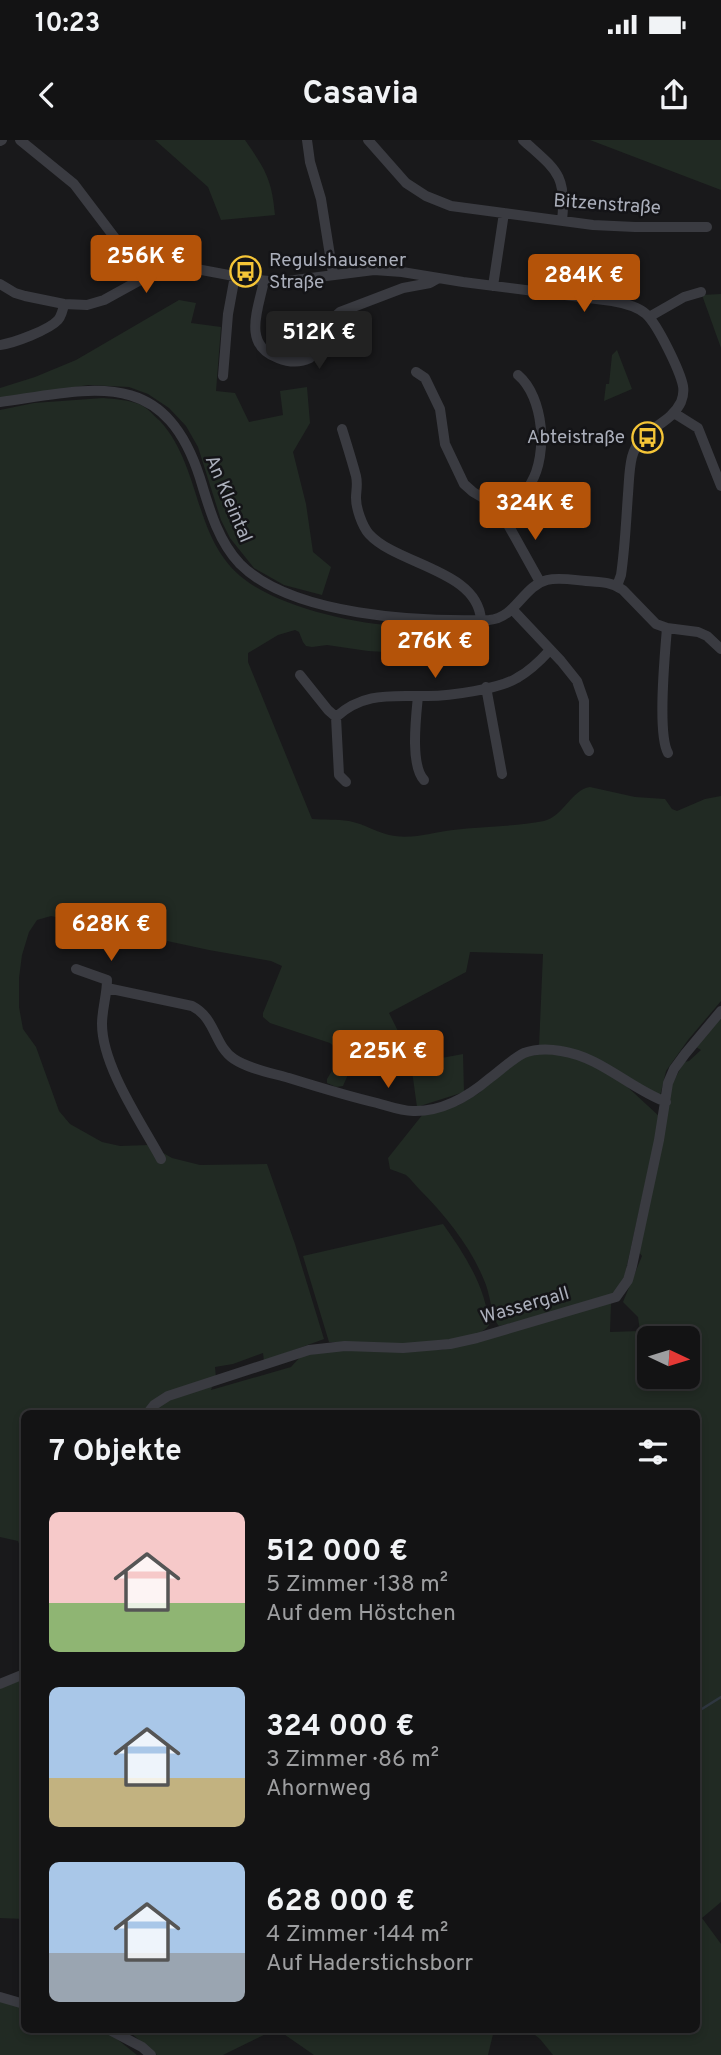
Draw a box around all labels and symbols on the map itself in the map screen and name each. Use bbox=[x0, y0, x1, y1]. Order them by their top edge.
street label: Bitzenstraße bbox=[552, 189, 662, 221]
pin: 256K € bbox=[89, 236, 203, 295]
place label: Regulshausener Straße bbox=[269, 249, 407, 295]
pin: 284K € bbox=[527, 254, 641, 314]
bus stop icon: Regulshausener Straße bbox=[229, 255, 263, 289]
pin: 512K € bbox=[262, 312, 376, 371]
bus stop icon: Abteistraße bbox=[631, 421, 665, 455]
place label: Abteistraße bbox=[527, 426, 625, 450]
street label: An Kleintal bbox=[199, 452, 257, 546]
pin: 324K € bbox=[478, 482, 592, 542]
pin: 276K € bbox=[378, 620, 492, 680]
pin: 628K € bbox=[54, 904, 168, 963]
pin: 225K € bbox=[331, 1030, 445, 1090]
street label: Wassergall bbox=[478, 1282, 572, 1330]
north arrow bbox=[637, 1326, 700, 1390]

